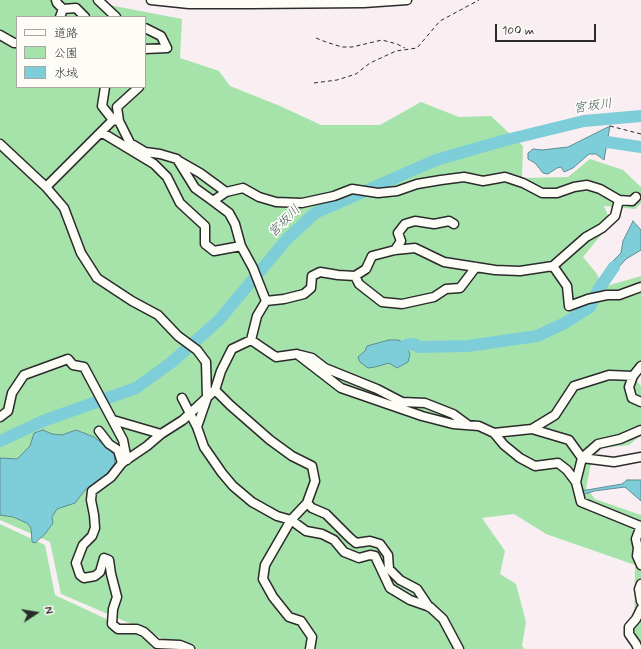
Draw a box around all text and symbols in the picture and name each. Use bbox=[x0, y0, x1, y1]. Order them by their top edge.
legend bbox=[16, 16, 146, 88]
scale bar bbox=[497, 16, 598, 42]
text: 100 m bbox=[502, 23, 534, 39]
text: 道路 bbox=[54, 26, 78, 42]
text: 公園 bbox=[54, 46, 78, 62]
text: 水域 bbox=[54, 66, 78, 82]
water label: 宮坂川 bbox=[573, 97, 613, 117]
water label: 宮坂川 bbox=[266, 203, 304, 241]
north arrow bbox=[16, 593, 56, 633]
text: N bbox=[40, 605, 55, 616]

